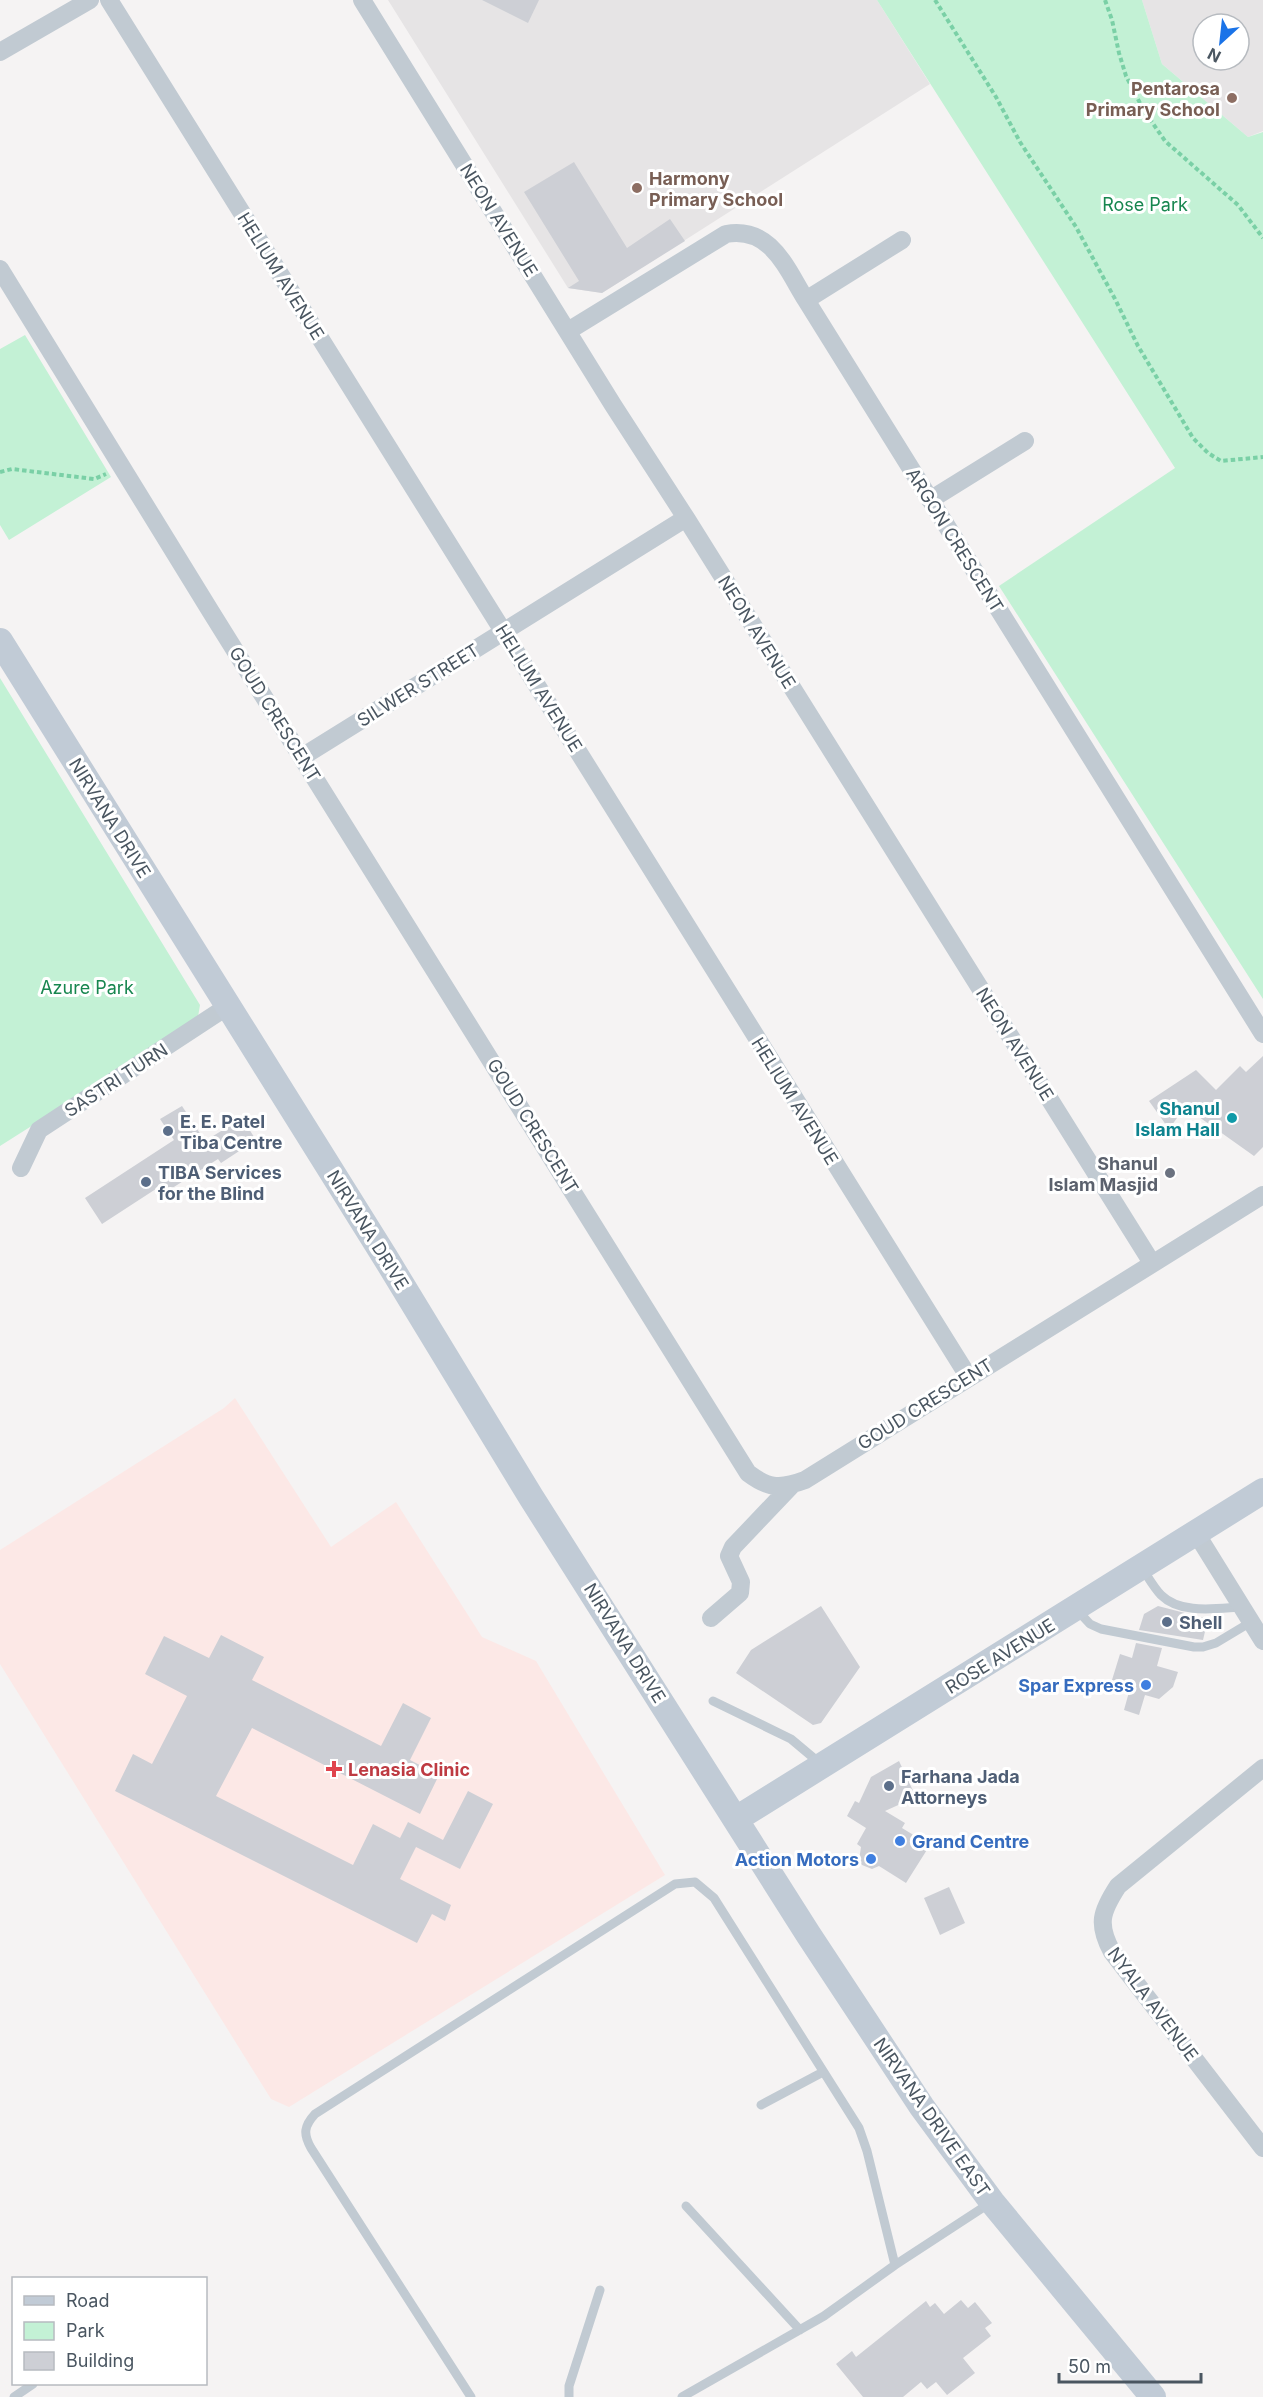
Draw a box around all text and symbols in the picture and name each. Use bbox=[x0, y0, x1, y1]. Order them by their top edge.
north arrow bbox=[1191, 12, 1251, 72]
text: N bbox=[1204, 44, 1224, 67]
place label: Pentarosa Primary School bbox=[1086, 78, 1220, 120]
marker: Pentarosa Primary School bbox=[1225, 91, 1239, 105]
street label: NEON AVENUE bbox=[456, 160, 542, 280]
place label: Harmony Primary School bbox=[649, 168, 783, 210]
marker: Harmony Primary School bbox=[630, 181, 644, 195]
park label: Rose Park bbox=[1102, 194, 1188, 215]
street label: HELIUM AVENUE bbox=[233, 208, 329, 344]
street label: ARGON CRESCENT bbox=[902, 464, 1008, 616]
street label: NEON AVENUE bbox=[714, 572, 800, 692]
street label: HELIUM AVENUE bbox=[491, 620, 587, 756]
street label: SILWER STREET bbox=[353, 639, 483, 731]
street label: GOUD CRESCENT bbox=[225, 643, 325, 785]
street label: NIRVANA DRIVE bbox=[65, 754, 155, 882]
park label: Azure Park bbox=[40, 977, 134, 998]
street label: NEON AVENUE bbox=[972, 984, 1058, 1104]
street label: HELIUM AVENUE bbox=[747, 1033, 843, 1169]
street label: SASTRI TURN bbox=[60, 1039, 172, 1121]
street label: GOUD CRESCENT bbox=[483, 1055, 583, 1197]
place label: Shanul Islam Hall bbox=[1135, 1098, 1220, 1140]
place label: E. E. Patel Tiba Centre bbox=[180, 1111, 283, 1153]
marker: Shanul Islam Hall bbox=[1225, 1111, 1239, 1125]
marker: E. E. Patel Tiba Centre bbox=[161, 1124, 175, 1138]
place label: Shanul Islam Masjid bbox=[1048, 1153, 1158, 1195]
place label: TIBA Services for the Blind bbox=[158, 1162, 282, 1204]
street label: NIRVANA DRIVE bbox=[323, 1166, 413, 1294]
marker: Shanul Islam Masjid bbox=[1163, 1166, 1177, 1180]
marker: TIBA Services for the Blind bbox=[139, 1175, 153, 1189]
street label: GOUD CRESCENT bbox=[854, 1354, 996, 1454]
street label: NIRVANA DRIVE bbox=[580, 1579, 670, 1707]
place label: Shell bbox=[1179, 1612, 1222, 1633]
street label: ROSE AVENUE bbox=[941, 1614, 1059, 1698]
marker: Shell bbox=[1160, 1615, 1174, 1629]
place label: Spar Express bbox=[1018, 1675, 1134, 1696]
marker: Spar Express bbox=[1139, 1678, 1153, 1692]
place label: Lenasia Clinic bbox=[348, 1759, 470, 1780]
marker: Lenasia Clinic bbox=[325, 1760, 343, 1778]
place label: Farhana Jada Attorneys bbox=[901, 1766, 1020, 1808]
marker: Farhana Jada Attorneys bbox=[882, 1779, 896, 1793]
place label: Grand Centre bbox=[912, 1831, 1030, 1852]
marker: Grand Centre bbox=[893, 1834, 907, 1848]
place label: Action Motors bbox=[735, 1849, 859, 1870]
marker: Action Motors bbox=[864, 1852, 878, 1866]
street label: NYALA AVENUE bbox=[1103, 1943, 1203, 2065]
street label: NIRVANA DRIVE EAST bbox=[869, 2034, 995, 2200]
legend bbox=[12, 2277, 207, 2385]
text: Road bbox=[66, 2290, 109, 2311]
text: Park bbox=[66, 2320, 105, 2341]
scale bar bbox=[1059, 2346, 1202, 2384]
text: Building bbox=[66, 2350, 134, 2371]
text: 50 m bbox=[1068, 2356, 1111, 2377]

